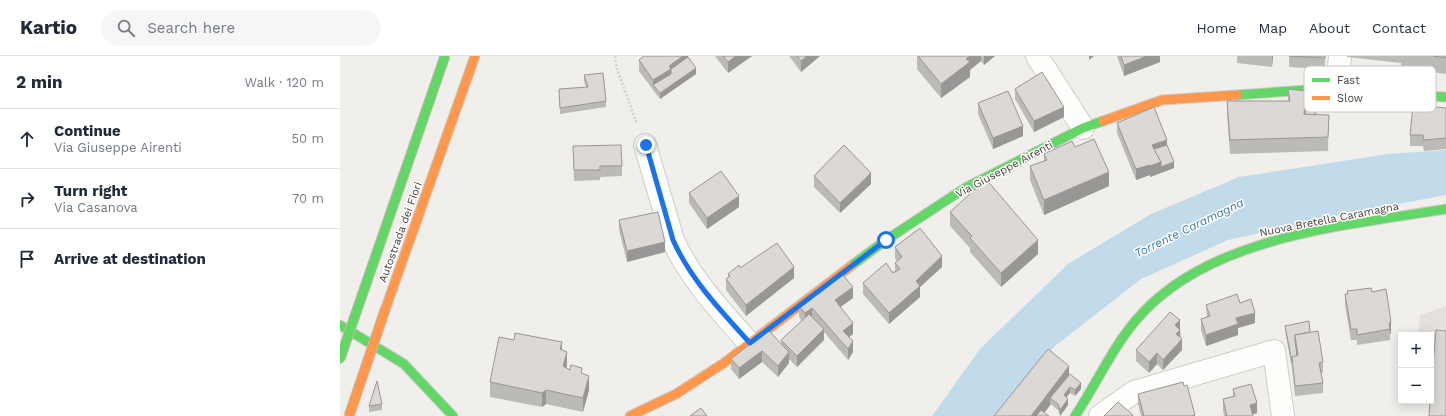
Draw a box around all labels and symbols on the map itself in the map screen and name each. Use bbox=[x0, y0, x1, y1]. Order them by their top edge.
legend bbox=[1304, 66, 1436, 112]
text: Fast bbox=[1337, 74, 1360, 87]
text: Slow bbox=[1337, 92, 1363, 105]
route end bbox=[637, 136, 655, 154]
street label: Via Giuseppe Airenti bbox=[953, 138, 1055, 201]
street label: Autostrada dei Fiori bbox=[376, 180, 425, 284]
water label: Torrente Caramagna bbox=[1132, 195, 1246, 261]
street label: Nuova Bretella Caramagna bbox=[1258, 200, 1400, 239]
route start bbox=[877, 231, 895, 249]

